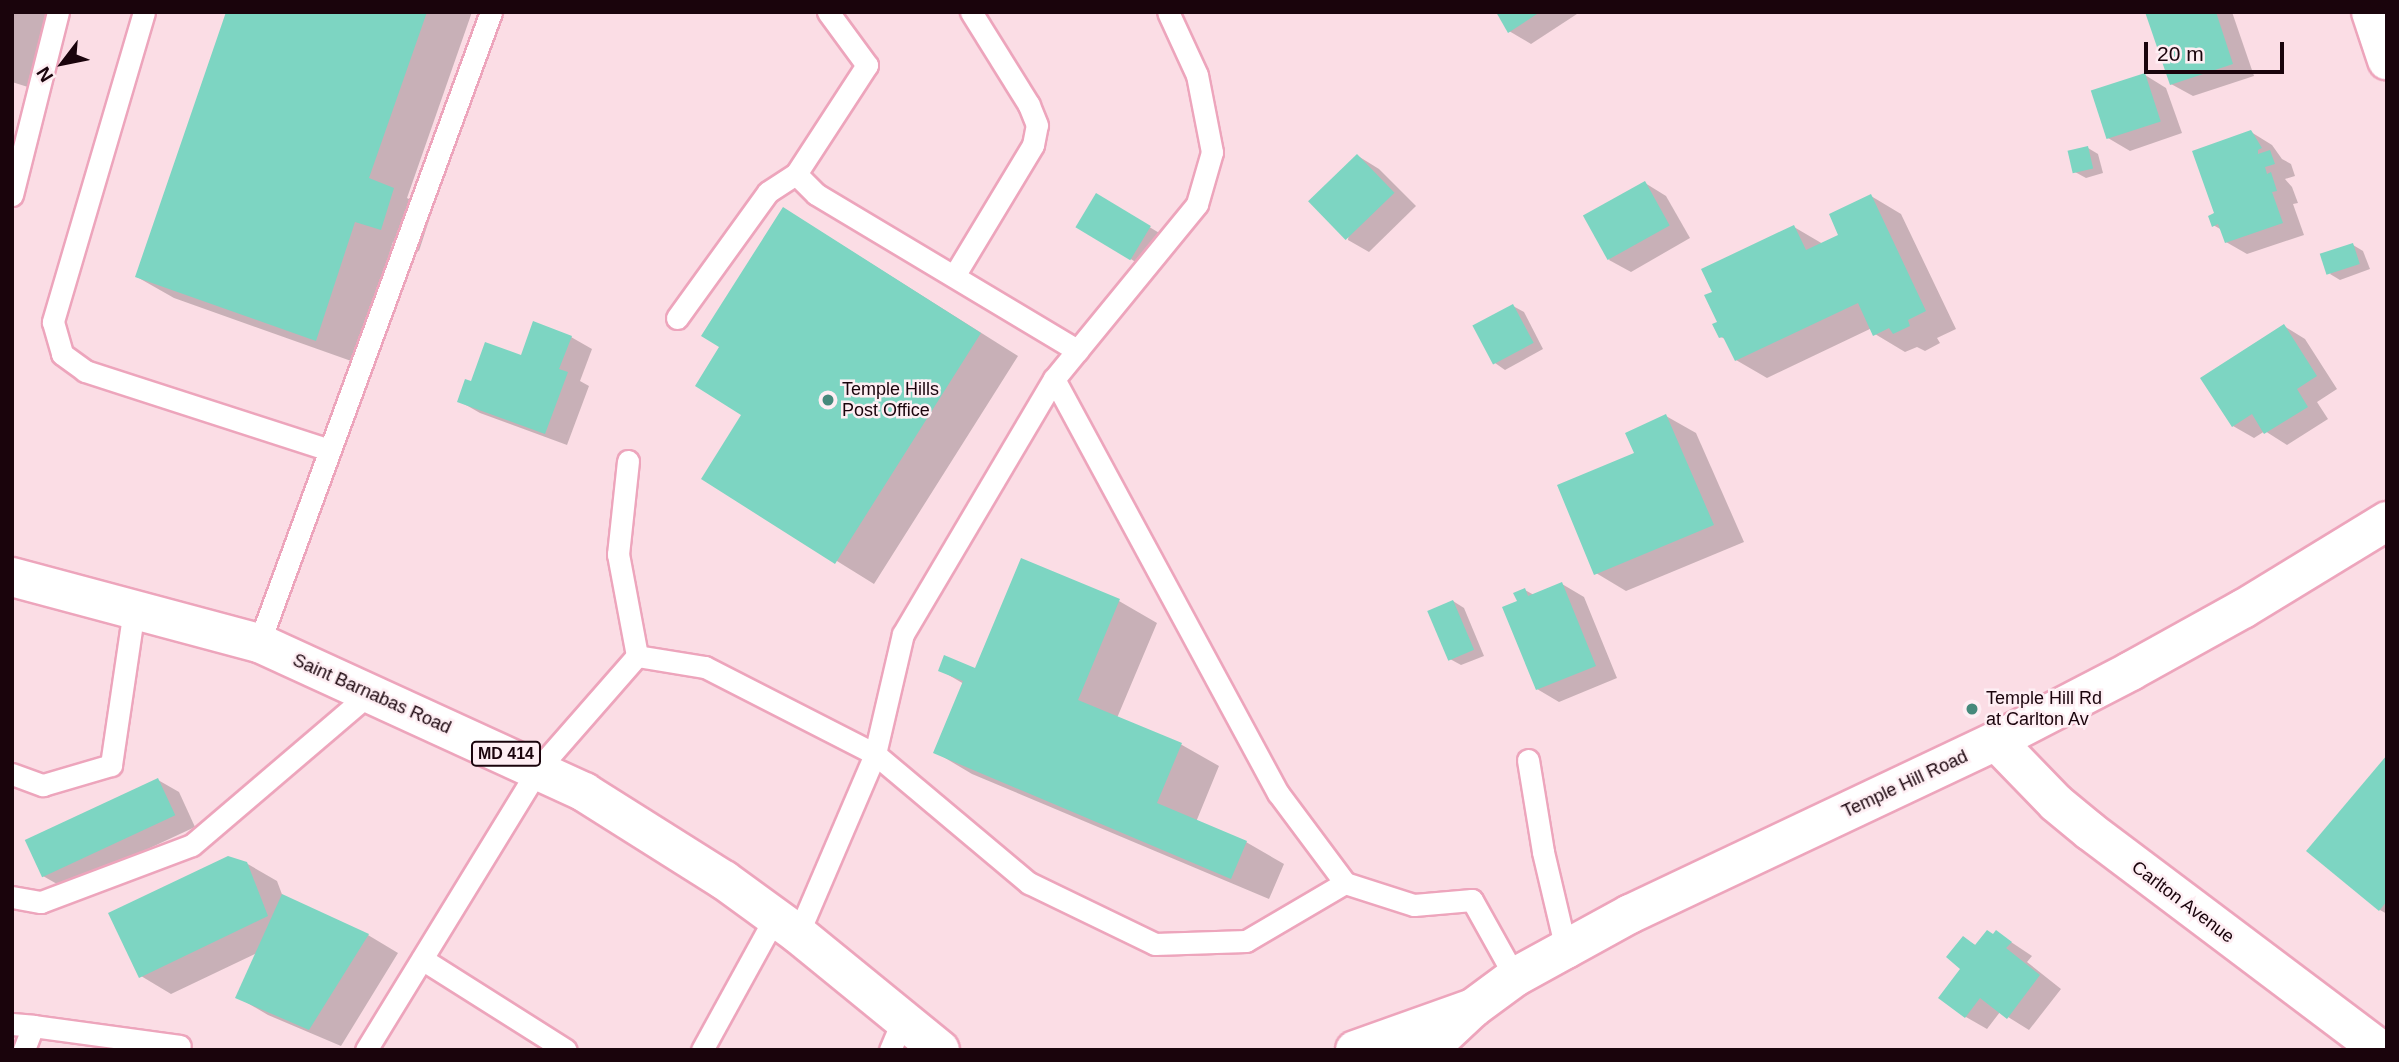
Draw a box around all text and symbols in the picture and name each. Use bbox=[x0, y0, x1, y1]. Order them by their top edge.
north arrow bbox=[28, 28, 98, 98]
scale bar bbox=[2147, 28, 2287, 72]
text: 20 m bbox=[2157, 42, 2204, 65]
text: N bbox=[32, 63, 57, 86]
place label: Temple Hills Post Office bbox=[842, 379, 939, 422]
marker: Temple Hills Post Office bbox=[820, 392, 836, 408]
street label: Saint Barnabas Road bbox=[289, 649, 455, 739]
place label: Temple Hill Rd at Carlton Av bbox=[1986, 688, 2102, 730]
marker: Temple Hill Rd at Carlton Av bbox=[1964, 701, 1980, 717]
road number: MD 414 bbox=[469, 741, 543, 766]
street label: Temple Hill Road bbox=[1839, 745, 1971, 823]
street label: Carlton Avenue bbox=[2127, 856, 2239, 948]

